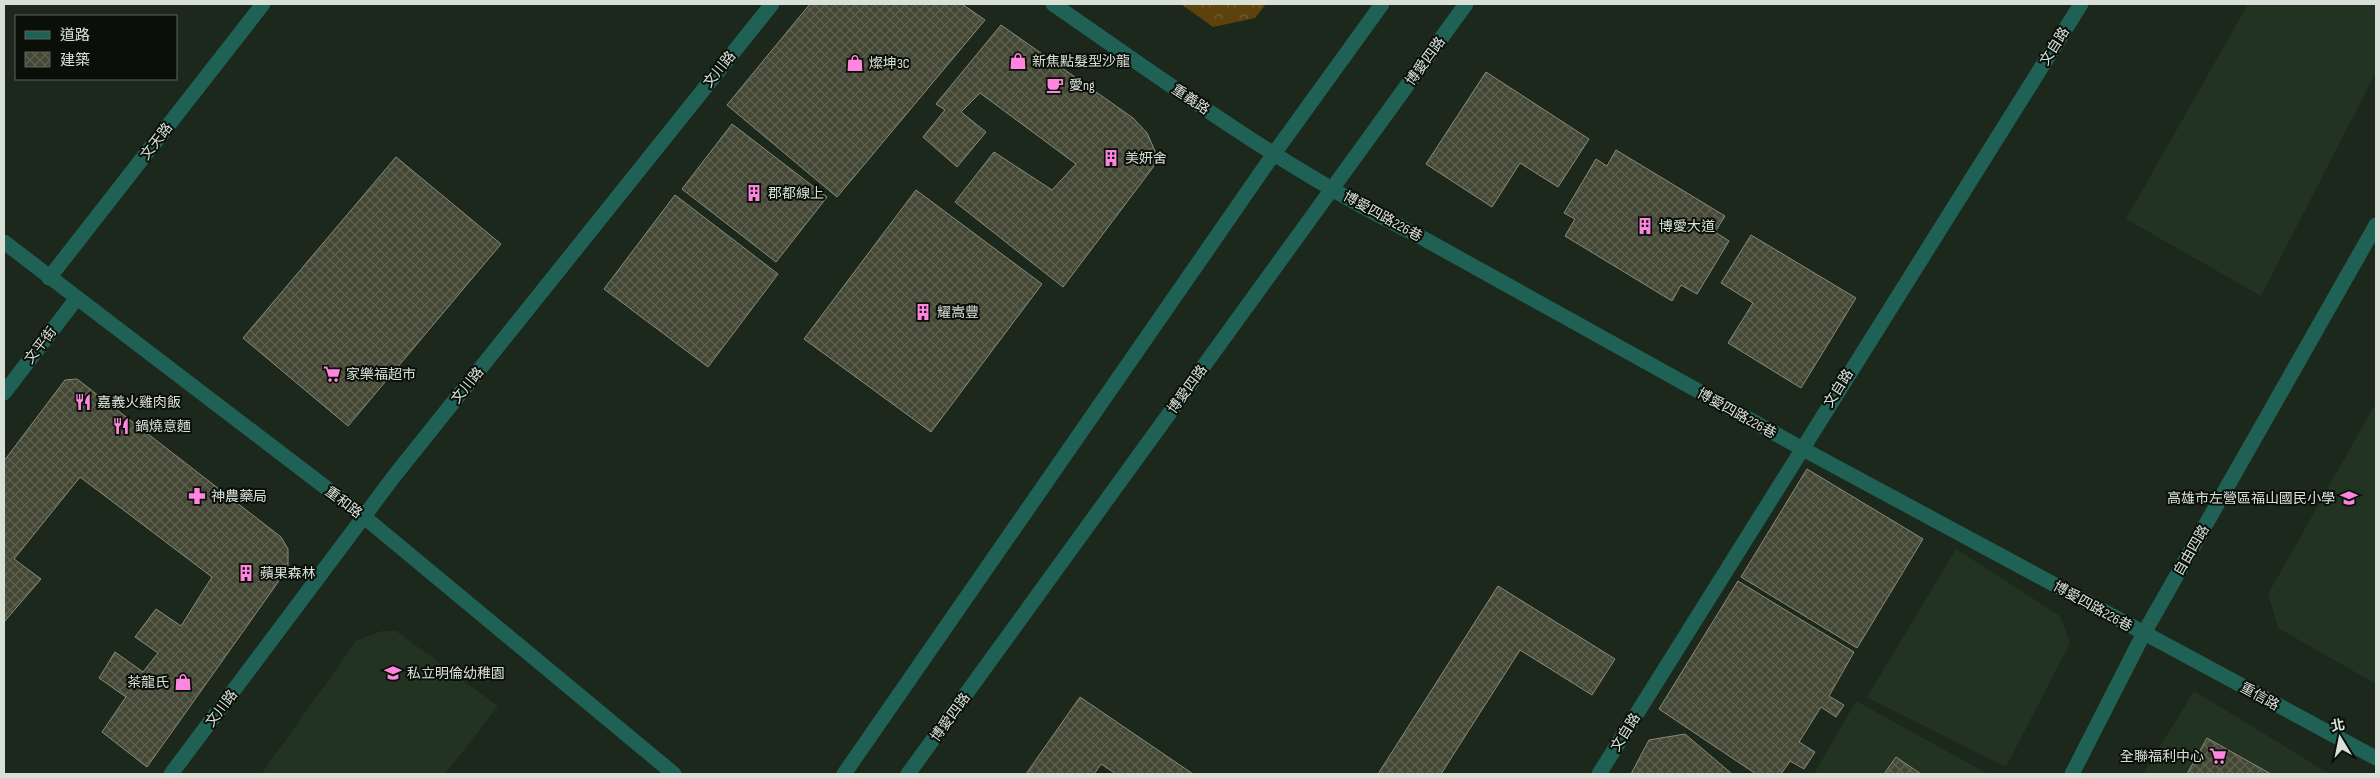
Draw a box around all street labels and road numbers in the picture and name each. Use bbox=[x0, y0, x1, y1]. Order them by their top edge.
street label: 文自路 bbox=[2036, 24, 2073, 69]
street label: 博愛四路 bbox=[1402, 34, 1449, 89]
street label: 文川路 bbox=[700, 48, 739, 91]
street label: 重義路 bbox=[1169, 81, 1213, 118]
street label: 文天路 bbox=[137, 120, 176, 163]
street label: 博愛四路226巷 bbox=[1340, 188, 1425, 245]
street label: 文平街 bbox=[21, 324, 60, 367]
street label: 博愛四路 bbox=[1164, 362, 1211, 417]
street label: 文川路 bbox=[448, 364, 487, 407]
street label: 文自路 bbox=[1820, 366, 1857, 411]
street label: 博愛四路226巷 bbox=[1694, 385, 1779, 442]
street label: 重和路 bbox=[322, 483, 366, 522]
street label: 自由四路 bbox=[2170, 522, 2213, 579]
street label: 博愛四路226巷 bbox=[2050, 578, 2135, 635]
street label: 重信路 bbox=[2237, 679, 2282, 714]
street label: 文川路 bbox=[202, 686, 241, 730]
street label: 博愛四路 bbox=[927, 690, 974, 745]
street label: 文自路 bbox=[1607, 710, 1644, 755]

